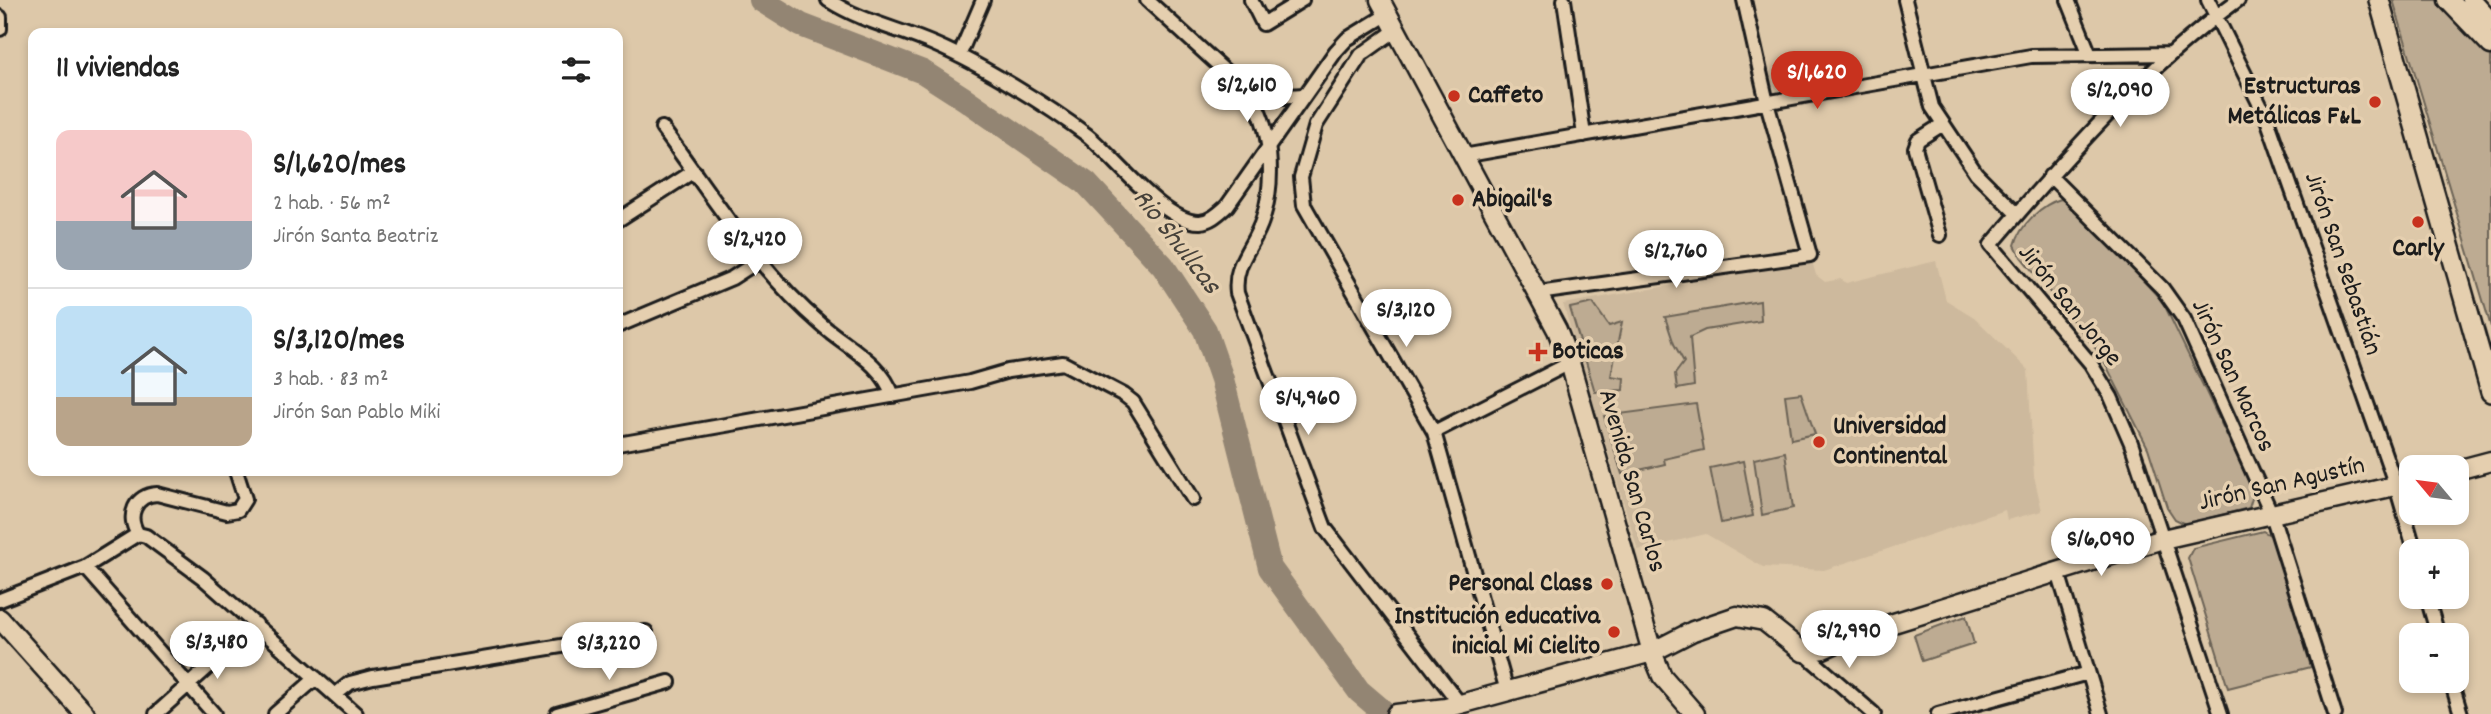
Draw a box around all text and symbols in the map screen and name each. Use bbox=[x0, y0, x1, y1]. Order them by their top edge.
text: 11 viviendas bbox=[56, 49, 180, 92]
icon: filters bbox=[557, 51, 595, 89]
pin: S/1,620 bbox=[1752, 52, 1882, 111]
text: S/1,620 bbox=[1787, 57, 1847, 90]
pin: S/2,610 bbox=[1182, 64, 1312, 124]
pin: S/2,090 bbox=[2055, 69, 2185, 129]
place label: Estructuras Metálicas F&L bbox=[2228, 69, 2361, 136]
text: S/2,610 bbox=[1217, 70, 1277, 103]
text: S/2,090 bbox=[2087, 75, 2153, 108]
place label: Caffeto bbox=[1468, 78, 1544, 115]
marker: Caffeto bbox=[1446, 88, 1462, 104]
marker: Estructuras Metálicas F&L bbox=[2367, 94, 2383, 110]
text: S/1,620/mes bbox=[273, 145, 406, 188]
icon: home bbox=[112, 158, 196, 242]
street label: Jirón San Sebastián bbox=[2293, 167, 2391, 361]
water label: Rio Shullcas bbox=[1121, 182, 1230, 305]
place label: Abigail's bbox=[1472, 182, 1553, 219]
text: 2 hab. · 56 m² bbox=[273, 188, 391, 221]
marker: Abigail's bbox=[1450, 192, 1466, 208]
marker: Carly bbox=[2410, 214, 2426, 230]
pin: S/2,420 bbox=[690, 218, 820, 278]
text: Jirón Santa Beatriz bbox=[273, 221, 438, 254]
text: S/2,420 bbox=[723, 224, 787, 257]
pin: S/2,760 bbox=[1611, 230, 1741, 290]
place label: Carly bbox=[2392, 231, 2445, 268]
text: S/2,760 bbox=[1644, 236, 1708, 269]
street label: Jirón San Jorge bbox=[2008, 237, 2130, 375]
pin: S/3,120 bbox=[1341, 290, 1471, 349]
street label: Jirón San Marcos bbox=[2180, 293, 2284, 459]
text: S/3,120 bbox=[1377, 295, 1435, 328]
text: S/3,120/mes bbox=[273, 321, 405, 364]
icon: home bbox=[112, 334, 196, 418]
place label: Boticas bbox=[1552, 334, 1624, 371]
marker: Boticas bbox=[1530, 344, 1546, 360]
text: 3 hab. · 83 m² bbox=[273, 364, 388, 397]
pin: S/4,960 bbox=[1243, 378, 1373, 437]
text: S/4,960 bbox=[1276, 383, 1340, 416]
street label: Avenida San Carlos bbox=[1587, 385, 1675, 577]
text: Jirón San Pablo Miki bbox=[273, 397, 441, 430]
place label: Universidad Continental bbox=[1833, 409, 1948, 476]
marker: Universidad Continental bbox=[1811, 434, 1827, 450]
street label: Jirón San Agustín bbox=[2195, 448, 2369, 522]
north arrow bbox=[2399, 455, 2469, 525]
map controls bbox=[2399, 455, 2469, 693]
pin: S/6,090 bbox=[2036, 518, 2166, 578]
text: S/6,090 bbox=[2067, 524, 2135, 557]
button: + bbox=[2399, 539, 2469, 609]
place label: Personal Class bbox=[1448, 566, 1593, 603]
marker: Personal Class bbox=[1599, 576, 1615, 592]
place label: Institución educativa inicial Mi Cielito bbox=[1394, 599, 1601, 666]
pin: S/2,990 bbox=[1784, 610, 1914, 670]
text: S/2,990 bbox=[1817, 616, 1881, 649]
pin: S/3,480 bbox=[152, 622, 282, 681]
pin: S/3,220 bbox=[544, 622, 674, 682]
button: − bbox=[2399, 623, 2469, 693]
marker: Institución educativa inicial Mi Cielito bbox=[1606, 624, 1622, 640]
text: S/3,480 bbox=[186, 627, 248, 660]
text: S/3,220 bbox=[577, 628, 641, 661]

